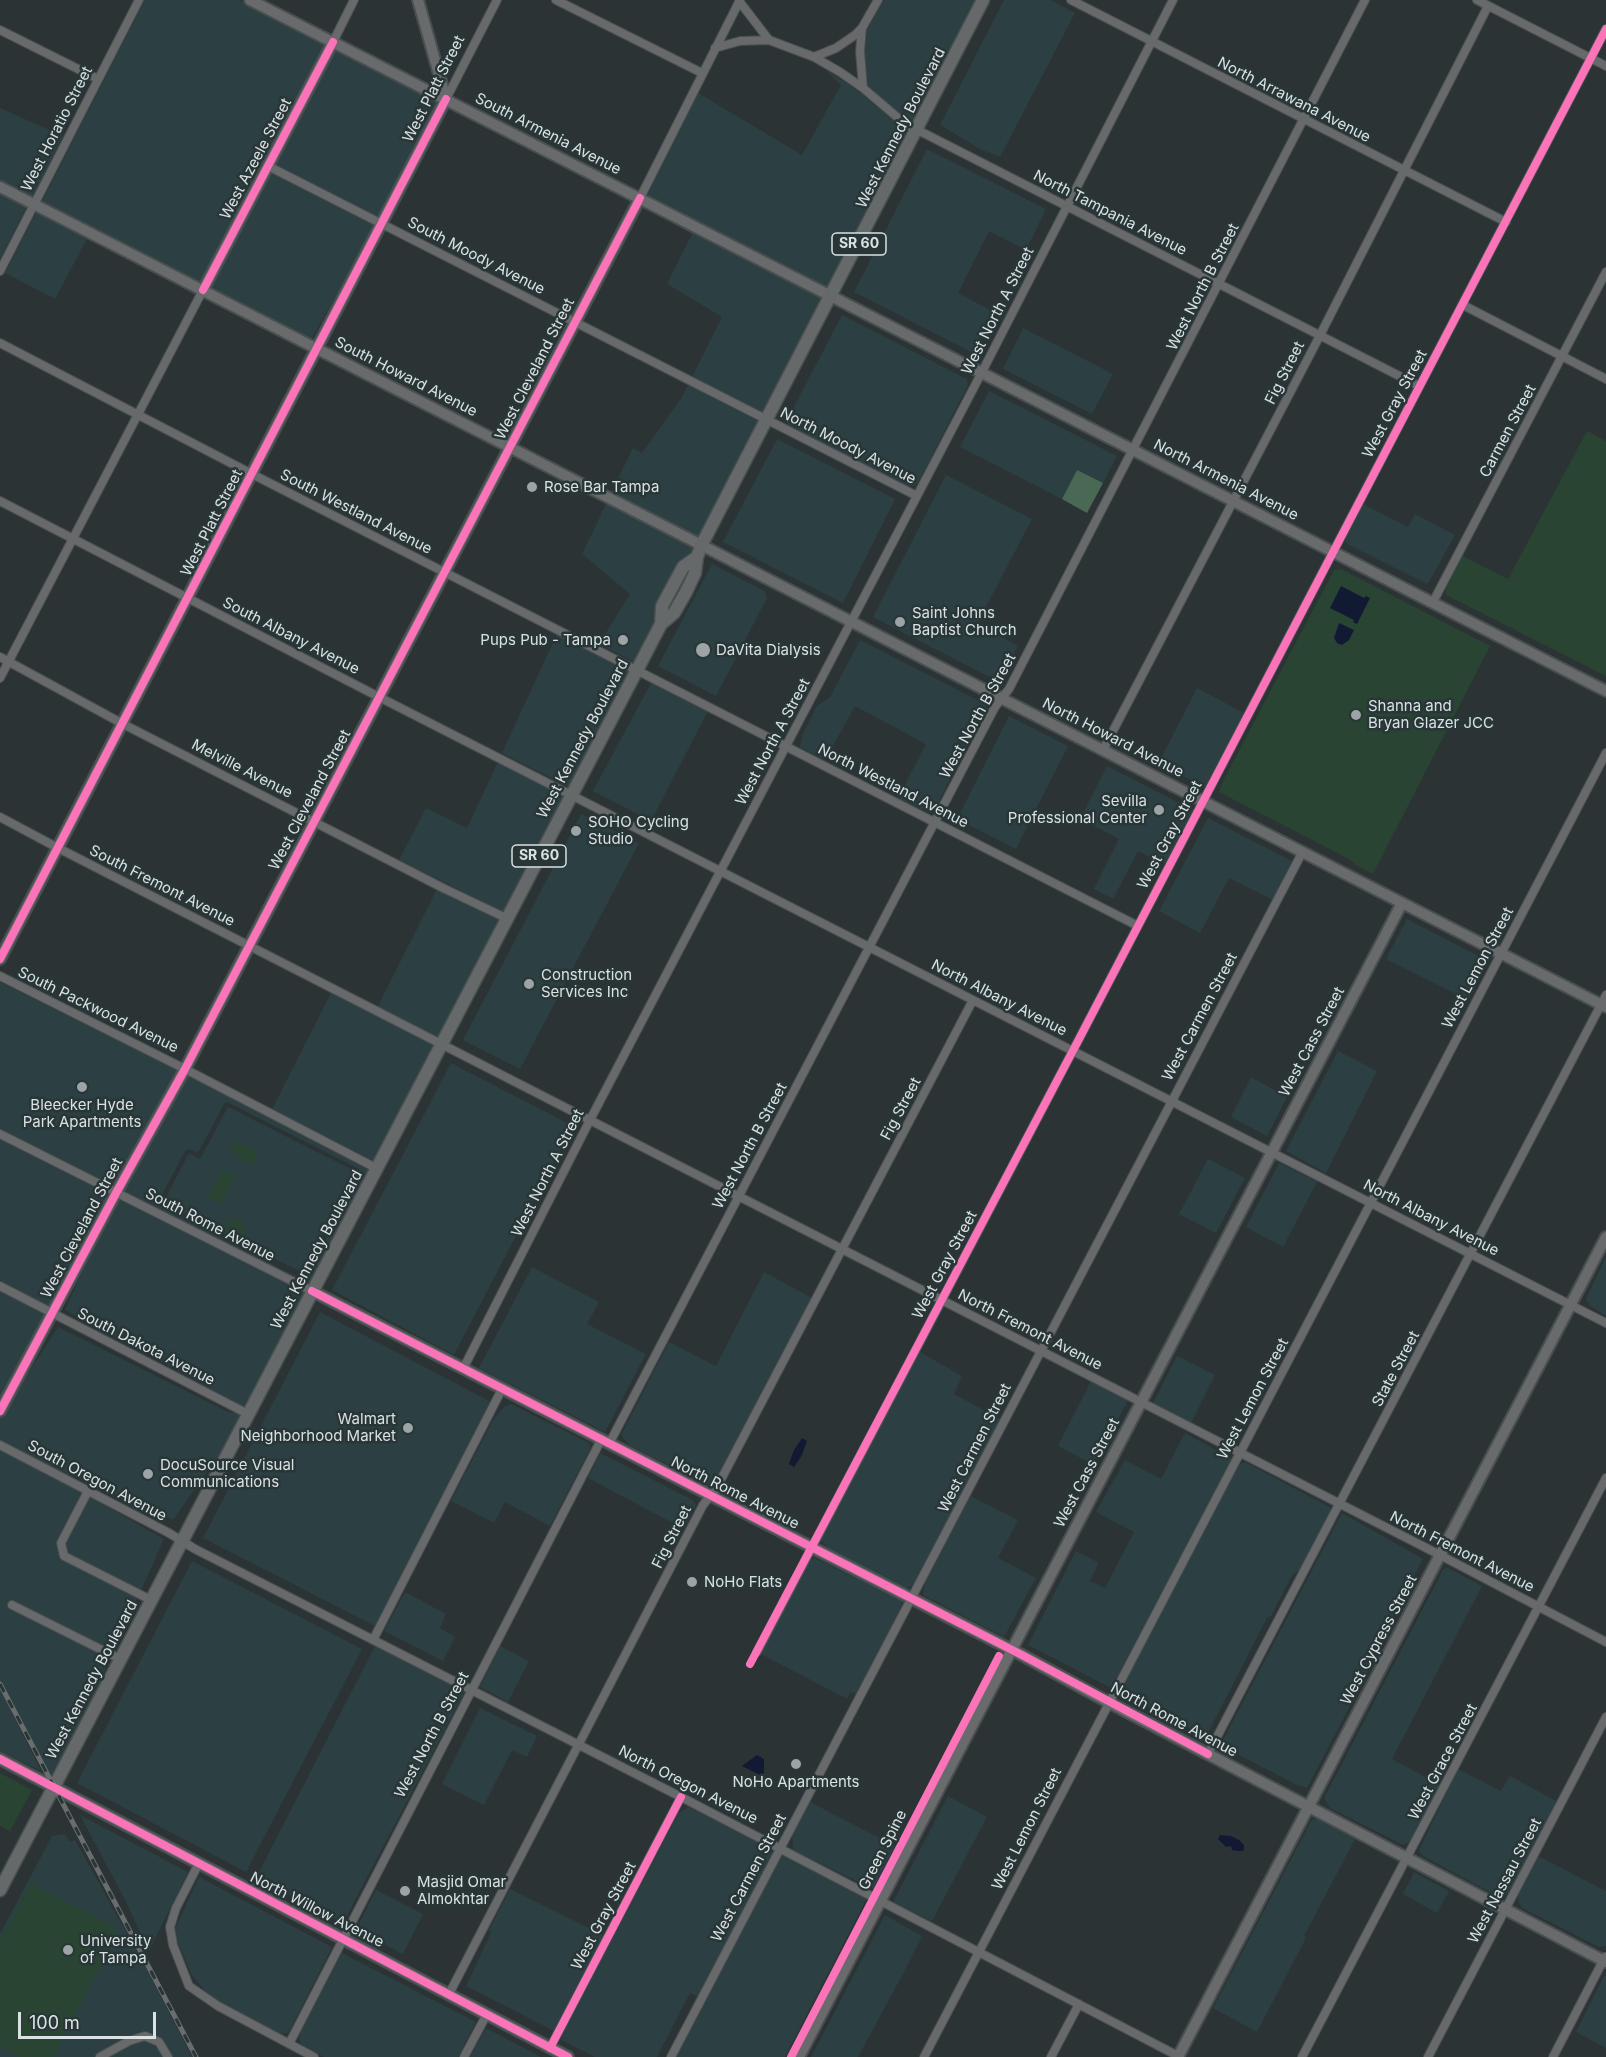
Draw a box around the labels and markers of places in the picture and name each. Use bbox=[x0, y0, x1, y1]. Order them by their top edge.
place label: Rose Bar Tampa bbox=[544, 478, 659, 496]
marker: Rose Bar Tampa bbox=[525, 480, 539, 494]
place label: Saint Johns Baptist Church bbox=[912, 604, 1017, 639]
marker: Saint Johns Baptist Church bbox=[893, 615, 907, 629]
place label: Pups Pub - Tampa bbox=[480, 631, 611, 649]
marker: Pups Pub - Tampa bbox=[616, 633, 630, 647]
marker: DaVita Dialysis bbox=[694, 641, 712, 659]
place label: DaVita Dialysis bbox=[716, 641, 821, 659]
place label: Shanna and Bryan Glazer JCC bbox=[1368, 697, 1494, 732]
marker: Shanna and Bryan Glazer JCC bbox=[1349, 708, 1363, 722]
place label: Sevilla Professional Center bbox=[1008, 792, 1147, 827]
marker: Sevilla Professional Center bbox=[1152, 803, 1166, 817]
place label: SOHO Cycling Studio bbox=[588, 813, 689, 848]
marker: SOHO Cycling Studio bbox=[569, 824, 583, 838]
place label: Construction Services Inc bbox=[541, 966, 632, 1001]
marker: Construction Services Inc bbox=[522, 977, 536, 991]
marker: Bleecker Hyde Park Apartments bbox=[75, 1080, 89, 1094]
place label: Bleecker Hyde Park Apartments bbox=[23, 1096, 141, 1131]
place label: Walmart Neighborhood Market bbox=[241, 1410, 396, 1445]
marker: Walmart Neighborhood Market bbox=[401, 1421, 415, 1435]
place label: DocuSource Visual Communications bbox=[160, 1456, 295, 1491]
marker: DocuSource Visual Communications bbox=[141, 1467, 155, 1481]
place label: NoHo Flats bbox=[704, 1573, 782, 1591]
marker: NoHo Flats bbox=[685, 1575, 699, 1589]
marker: NoHo Apartments bbox=[789, 1757, 803, 1771]
place label: NoHo Apartments bbox=[733, 1773, 859, 1791]
place label: Masjid Omar Almokhtar bbox=[417, 1873, 506, 1908]
marker: Masjid Omar Almokhtar bbox=[398, 1884, 412, 1898]
place label: University of Tampa bbox=[80, 1932, 151, 1967]
marker: University of Tampa bbox=[61, 1943, 75, 1957]

